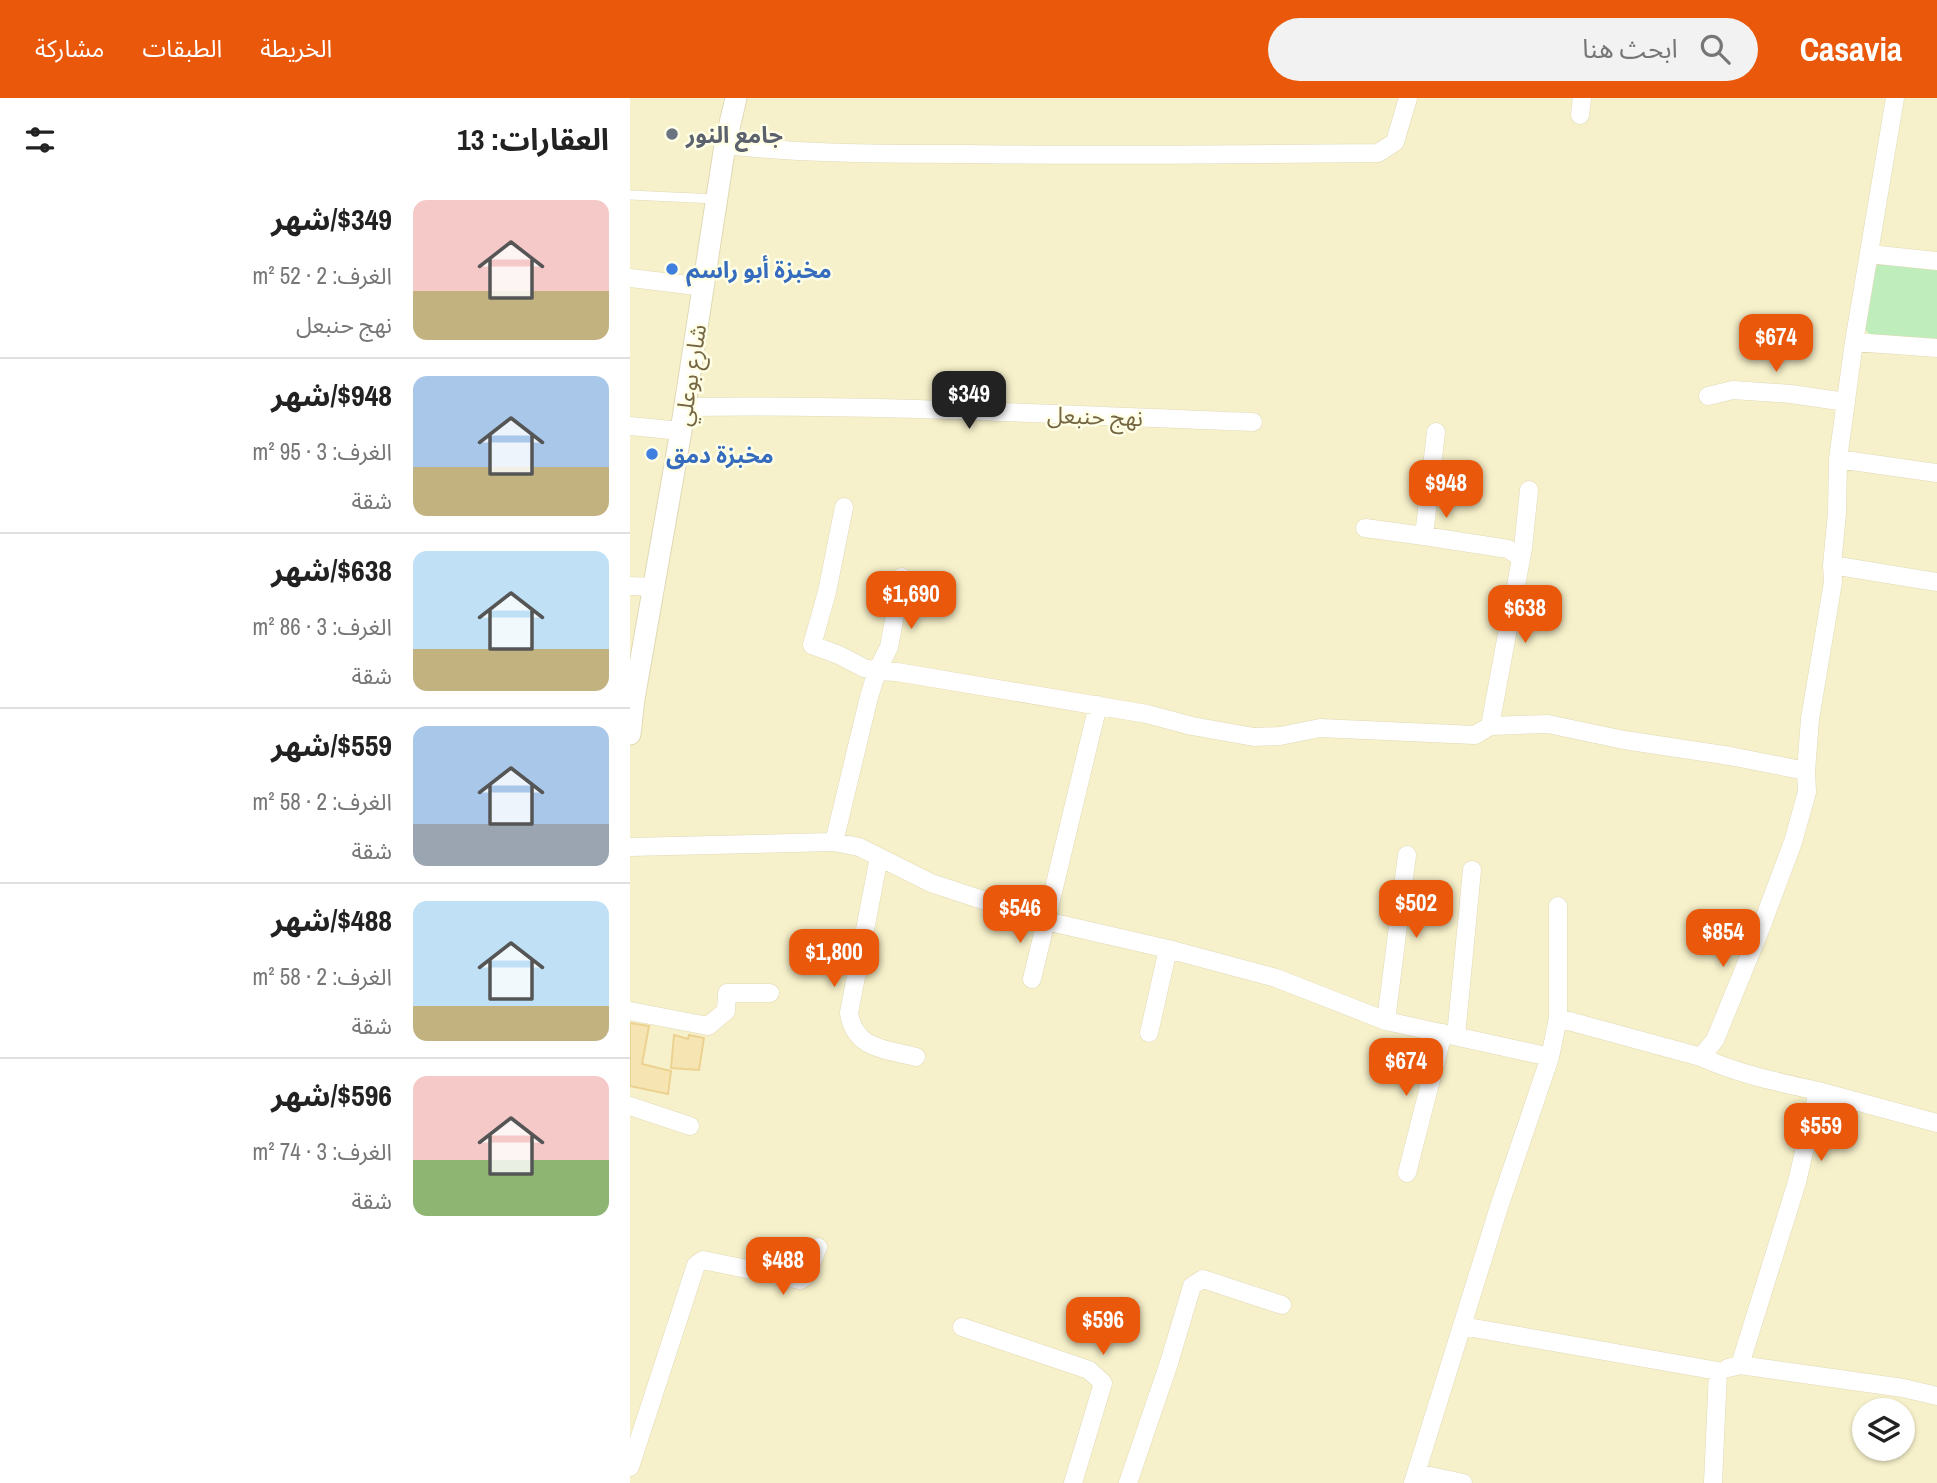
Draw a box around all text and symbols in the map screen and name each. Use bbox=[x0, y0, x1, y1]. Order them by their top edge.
search box bbox=[1268, 18, 1758, 81]
text: Casavia bbox=[1800, 27, 1902, 71]
icon: search bbox=[1696, 30, 1734, 68]
text: ابحث هنا bbox=[1582, 31, 1678, 66]
text: مشاركة bbox=[35, 32, 104, 64]
text: الطبقات bbox=[142, 32, 222, 64]
text: الخريطة bbox=[260, 32, 332, 64]
text: العقارات: 13 bbox=[457, 119, 609, 159]
place label: جامع النور bbox=[685, 119, 783, 152]
icon: filters bbox=[21, 121, 59, 159]
marker: جامع النور bbox=[664, 126, 680, 142]
text: $349/شهر bbox=[271, 199, 392, 239]
icon: home bbox=[469, 228, 553, 312]
place label: مخبزة أبو راسم bbox=[686, 254, 832, 287]
text: الغرف: 2 · 52 m² bbox=[253, 260, 392, 291]
marker: مخبزة أبو راسم bbox=[664, 261, 680, 277]
text: نهج حنبعل bbox=[296, 309, 392, 340]
pin: $674 bbox=[1735, 314, 1817, 374]
text: $674 bbox=[1755, 321, 1797, 352]
street label: شارع بوعلي bbox=[667, 322, 716, 428]
pin: $349 bbox=[928, 372, 1010, 431]
text: $948/شهر bbox=[271, 375, 392, 415]
text: $349 bbox=[948, 378, 990, 409]
street label: نهج حنبعل bbox=[1046, 399, 1144, 435]
icon: home bbox=[469, 404, 553, 488]
text: الغرف: 3 · 95 m² bbox=[253, 436, 392, 467]
place label: مخبزة دمق bbox=[666, 439, 774, 470]
marker: مخبزة دمق bbox=[644, 446, 660, 462]
pin: $948 bbox=[1405, 460, 1487, 520]
text: $948 bbox=[1425, 467, 1467, 498]
text: شقة bbox=[351, 485, 392, 516]
text: $638/شهر bbox=[271, 550, 392, 590]
pin: $1,690 bbox=[854, 572, 968, 631]
text: $1,690 bbox=[882, 578, 940, 609]
icon: home bbox=[469, 579, 553, 663]
pin: $638 bbox=[1484, 586, 1566, 645]
text: $638 bbox=[1504, 592, 1546, 623]
text: الغرف: 3 · 86 m² bbox=[253, 611, 392, 642]
text: شقة bbox=[351, 660, 392, 691]
text: $559/شهر bbox=[271, 725, 392, 765]
icon: home bbox=[469, 754, 553, 838]
text: الغرف: 2 · 58 m² bbox=[253, 786, 392, 817]
text: شقة bbox=[351, 835, 392, 866]
pin: $502 bbox=[1375, 880, 1457, 940]
pin: $546 bbox=[979, 886, 1061, 945]
text: $502 bbox=[1395, 887, 1437, 918]
text: $546 bbox=[999, 892, 1041, 923]
text: $488/شهر bbox=[271, 900, 392, 940]
pin: $854 bbox=[1682, 910, 1764, 969]
text: $854 bbox=[1702, 916, 1744, 947]
icon: home bbox=[469, 929, 553, 1013]
pin: $1,800 bbox=[777, 930, 891, 989]
text: $1,800 bbox=[805, 936, 863, 967]
text: الغرف: 2 · 58 m² bbox=[253, 961, 392, 992]
text: شقة bbox=[351, 1010, 392, 1041]
pin: $674 bbox=[1365, 1038, 1447, 1098]
text: $674 bbox=[1385, 1045, 1427, 1076]
text: $596/شهر bbox=[271, 1075, 392, 1115]
icon: home bbox=[469, 1104, 553, 1188]
pin: $559 bbox=[1780, 1104, 1862, 1163]
text: $559 bbox=[1800, 1110, 1842, 1141]
text: الغرف: 3 · 74 m² bbox=[253, 1136, 392, 1167]
text: شقة bbox=[351, 1185, 392, 1216]
pin: $488 bbox=[742, 1238, 824, 1297]
text: $488 bbox=[762, 1244, 804, 1275]
pin: $596 bbox=[1062, 1298, 1144, 1357]
text: $596 bbox=[1082, 1304, 1124, 1335]
map controls bbox=[1852, 1398, 1915, 1461]
button: layers bbox=[1852, 1398, 1915, 1461]

